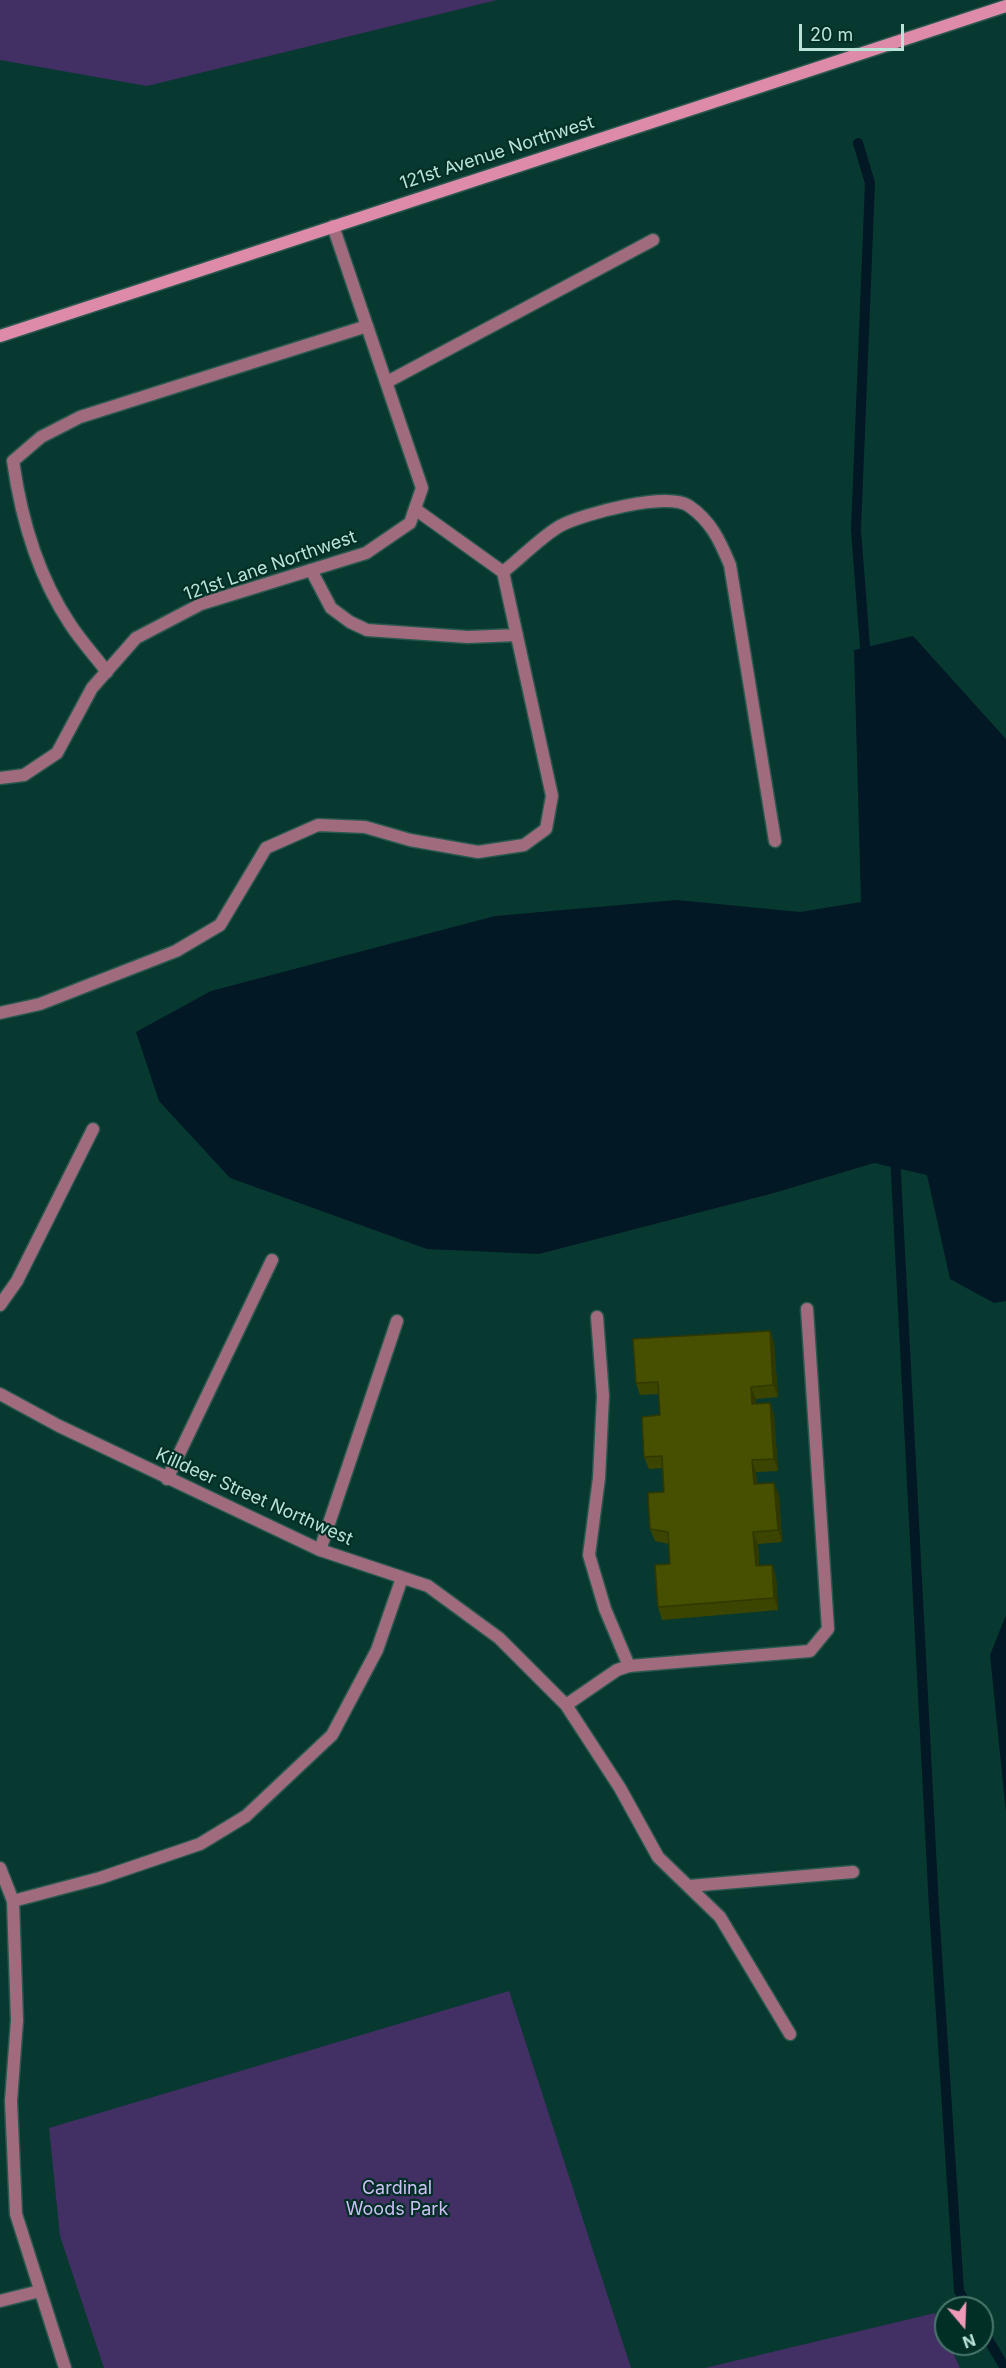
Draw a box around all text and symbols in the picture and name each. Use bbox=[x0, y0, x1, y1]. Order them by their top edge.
scale bar bbox=[802, 12, 907, 50]
text: 20 m bbox=[810, 24, 853, 45]
street label: 121st Avenue Northwest bbox=[397, 111, 597, 195]
street label: 121st Lane Northwest bbox=[181, 526, 359, 606]
street label: Killdeer Street Northwest bbox=[152, 1444, 356, 1550]
park label: Cardinal Woods Park bbox=[346, 2178, 448, 2220]
north arrow bbox=[934, 2296, 994, 2356]
text: N bbox=[960, 2330, 978, 2353]

